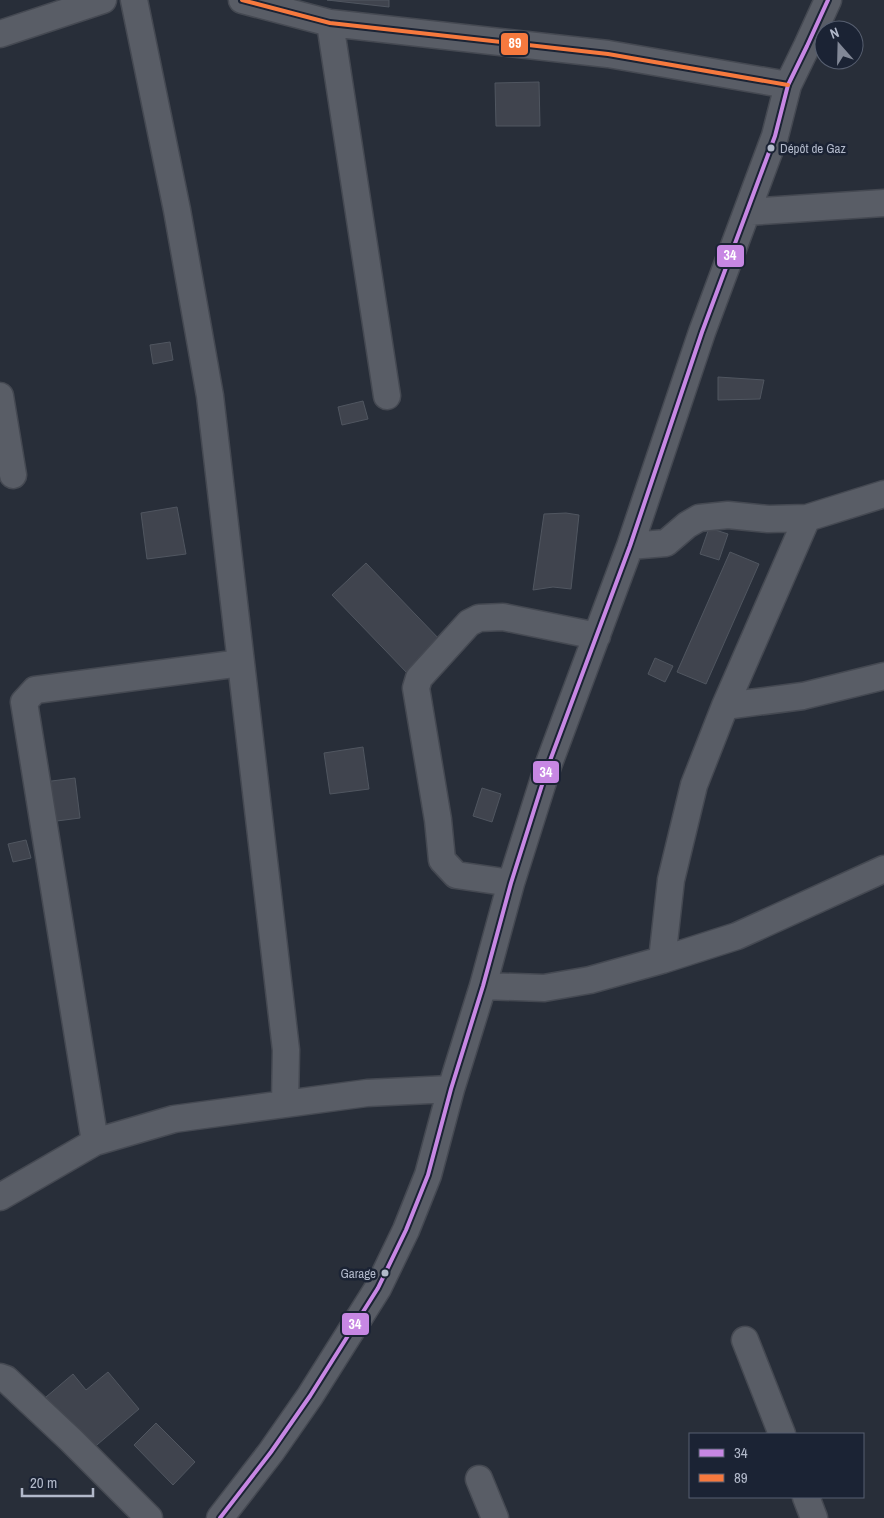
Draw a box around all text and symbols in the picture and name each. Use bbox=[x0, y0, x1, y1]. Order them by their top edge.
north arrow bbox=[814, 20, 864, 70]
text: N bbox=[828, 23, 842, 43]
line badge: 89 bbox=[500, 32, 529, 56]
text: 89 bbox=[509, 34, 521, 52]
place label: Dépôt de Gaz bbox=[780, 140, 846, 157]
marker: Dépôt de Gaz bbox=[766, 143, 776, 153]
line badge: 34 bbox=[716, 244, 745, 268]
text: 34 bbox=[724, 246, 737, 264]
line badge: 34 bbox=[532, 760, 560, 784]
text: 34 bbox=[540, 763, 553, 781]
place label: Garage bbox=[340, 1265, 376, 1282]
marker: Garage bbox=[380, 1268, 390, 1278]
line badge: 34 bbox=[341, 1312, 370, 1336]
text: 34 bbox=[349, 1315, 362, 1333]
legend bbox=[689, 1433, 864, 1498]
text: 34 bbox=[734, 1442, 748, 1463]
scale bar bbox=[22, 1466, 94, 1498]
text: 89 bbox=[734, 1467, 748, 1488]
text: 20 m bbox=[30, 1472, 57, 1493]

